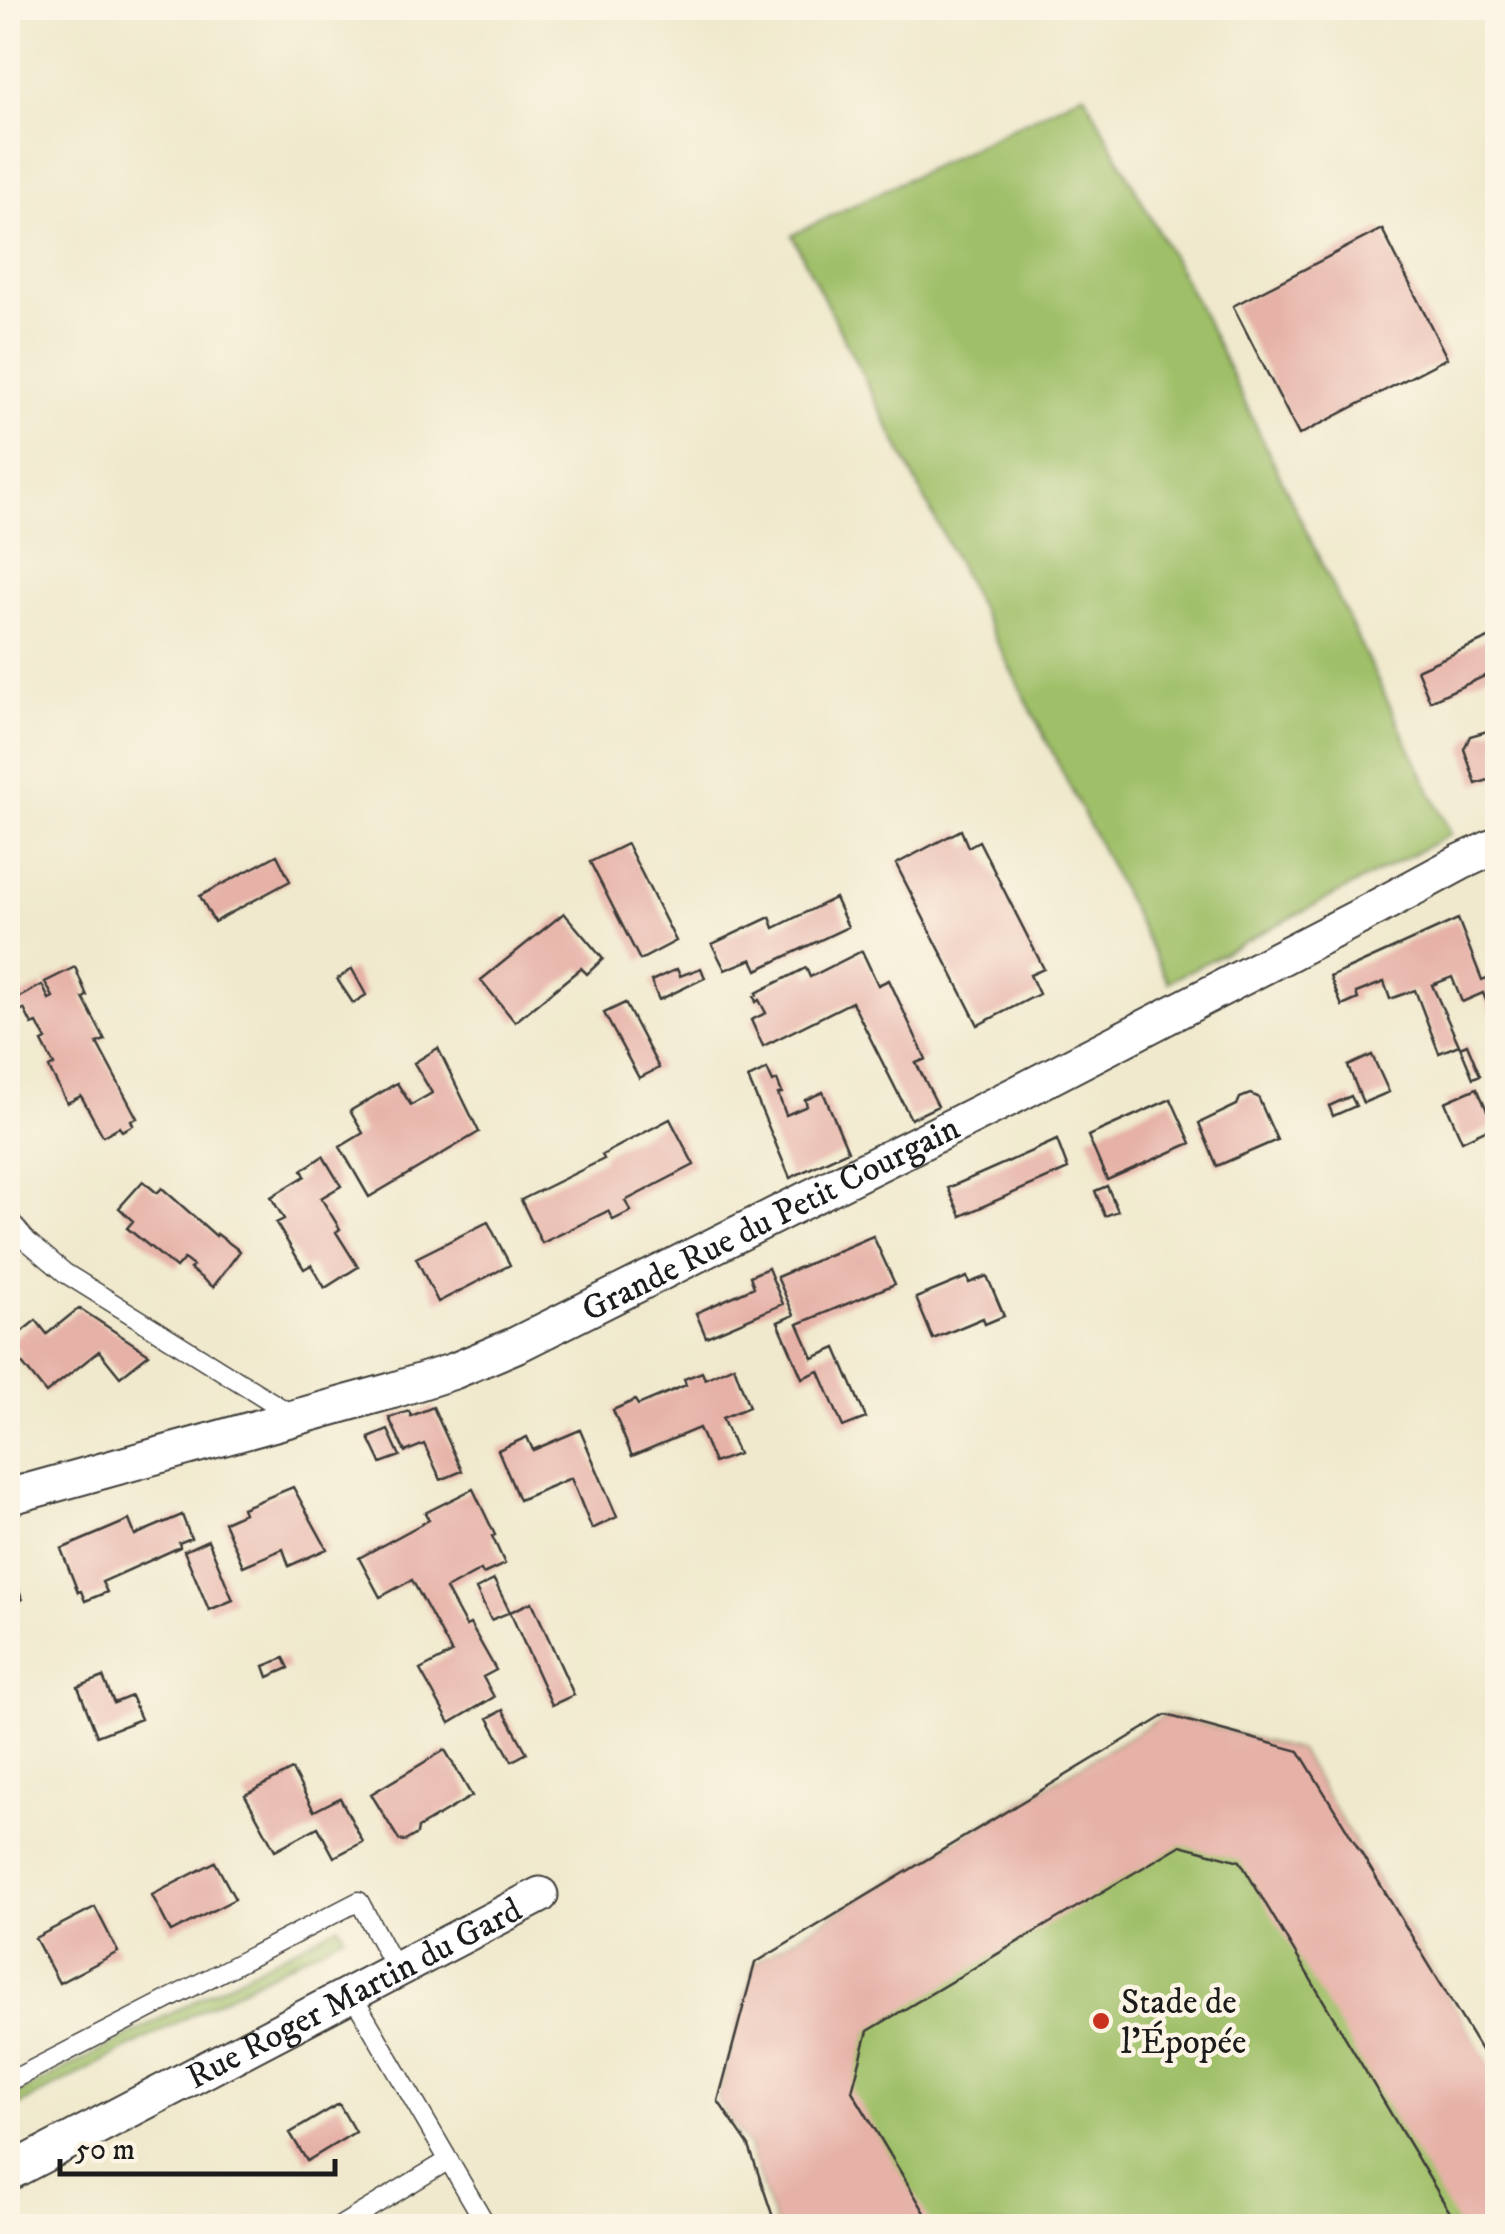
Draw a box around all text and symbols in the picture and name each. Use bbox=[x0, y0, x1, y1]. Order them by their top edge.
street label: Grande Rue du Petit Courgain bbox=[575, 1106, 967, 1332]
street label: Rue Roger Martin du Gard bbox=[180, 1888, 530, 2100]
place label: Stade de l'Épopée bbox=[1121, 1981, 1246, 2065]
marker: Stade de l'Épopée bbox=[1090, 2010, 1112, 2032]
scale bar bbox=[60, 2114, 335, 2176]
text: 50 m bbox=[75, 2132, 135, 2169]

